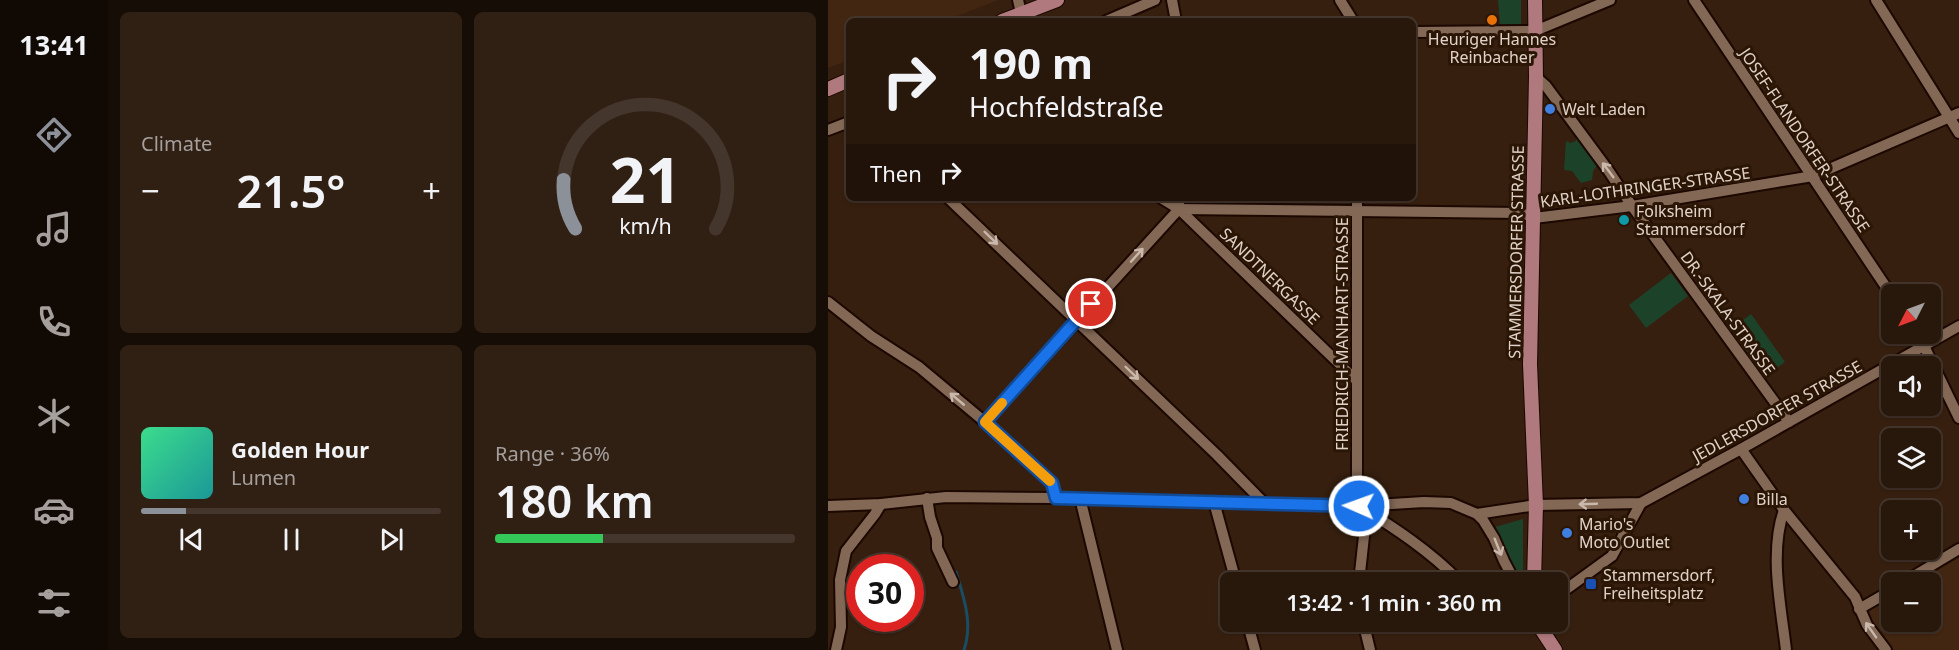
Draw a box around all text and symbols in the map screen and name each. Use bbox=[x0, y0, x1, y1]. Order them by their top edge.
marker: Heuriger Hannes Reinbacher bbox=[1485, 13, 1499, 27]
text: 13:41 bbox=[19, 26, 89, 63]
place label: Heuriger Hannes Reinbacher bbox=[1428, 28, 1556, 68]
text: 190 m bbox=[969, 34, 1093, 91]
icon: right bbox=[870, 42, 948, 120]
street label: JOSEF-FLANDORFER-STRASSE bbox=[1734, 42, 1875, 236]
text: Hochfeldstraße bbox=[969, 88, 1164, 125]
place label: Welt Laden bbox=[1562, 98, 1646, 120]
marker: Welt Laden bbox=[1543, 102, 1557, 116]
icon: directions bbox=[33, 114, 75, 156]
text: Climate bbox=[141, 130, 212, 157]
text: 21 bbox=[609, 136, 681, 221]
street label: STAMMERSDORFER STRASSE bbox=[1503, 145, 1529, 359]
icon: right bbox=[934, 156, 967, 189]
text: Then bbox=[870, 158, 922, 188]
text: 21.5° bbox=[237, 160, 345, 221]
street label: KARL-LOTHRINGER-STRASSE bbox=[1539, 161, 1751, 213]
one-way arrow bbox=[1601, 162, 1614, 178]
text: − bbox=[141, 168, 160, 213]
text: + bbox=[422, 168, 441, 213]
place label: Folksheim Stammersdorf bbox=[1636, 200, 1746, 240]
icon: music bbox=[33, 208, 75, 250]
text: km/h bbox=[619, 212, 671, 241]
marker: Folksheim Stammersdorf bbox=[1617, 213, 1631, 227]
street label: FRIEDRICH-MANHART-STRASSE bbox=[1331, 217, 1353, 451]
street label: SANDTNERGASSE bbox=[1215, 223, 1325, 329]
one-way arrow bbox=[983, 231, 998, 246]
one-way arrow bbox=[1130, 247, 1144, 262]
street label: DR.-SKALA-STRASSE bbox=[1676, 247, 1780, 379]
pin bbox=[1065, 278, 1116, 329]
north arrow bbox=[1881, 284, 1941, 344]
map controls bbox=[1881, 284, 1941, 632]
icon: arrive bbox=[1074, 287, 1107, 320]
icon: phone bbox=[33, 301, 75, 343]
street label: JEDLERSDORFER STRASSE bbox=[1687, 355, 1866, 468]
button: sound bbox=[1881, 356, 1941, 416]
one-way arrow bbox=[1124, 366, 1139, 380]
one-way arrow bbox=[949, 392, 965, 405]
icon: climate bbox=[33, 395, 75, 437]
button: layers bbox=[1881, 428, 1941, 488]
text: Golden Hour bbox=[231, 434, 369, 464]
text: Range · 36% bbox=[495, 440, 610, 467]
text: Lumen bbox=[231, 464, 296, 491]
text: 180 km bbox=[495, 470, 654, 531]
position arrow bbox=[1327, 474, 1391, 538]
place label: Billa bbox=[1756, 488, 1788, 510]
icon: car bbox=[33, 489, 75, 531]
marker: Billa bbox=[1737, 492, 1751, 506]
one-way arrow bbox=[1579, 498, 1599, 510]
button: + bbox=[1881, 500, 1941, 560]
place label: Mario's Moto Outlet bbox=[1579, 513, 1670, 553]
icon: previous bbox=[175, 523, 208, 556]
icon: pause bbox=[275, 523, 308, 556]
icon: next bbox=[375, 523, 408, 556]
marker: Mario's Moto Outlet bbox=[1560, 526, 1574, 540]
one-way arrow bbox=[1493, 537, 1504, 556]
speed limit sign: 30 bbox=[846, 554, 924, 632]
place label: Stammersdorf, Freiheitsplatz bbox=[1603, 564, 1715, 604]
button: − bbox=[1881, 572, 1941, 632]
marker: Stammersdorf, Freiheitsplatz bbox=[1584, 577, 1598, 591]
icon: filters bbox=[33, 582, 75, 624]
text: 13:42 · 1 min · 360 m bbox=[1286, 587, 1502, 617]
one-way arrow bbox=[1865, 623, 1877, 639]

